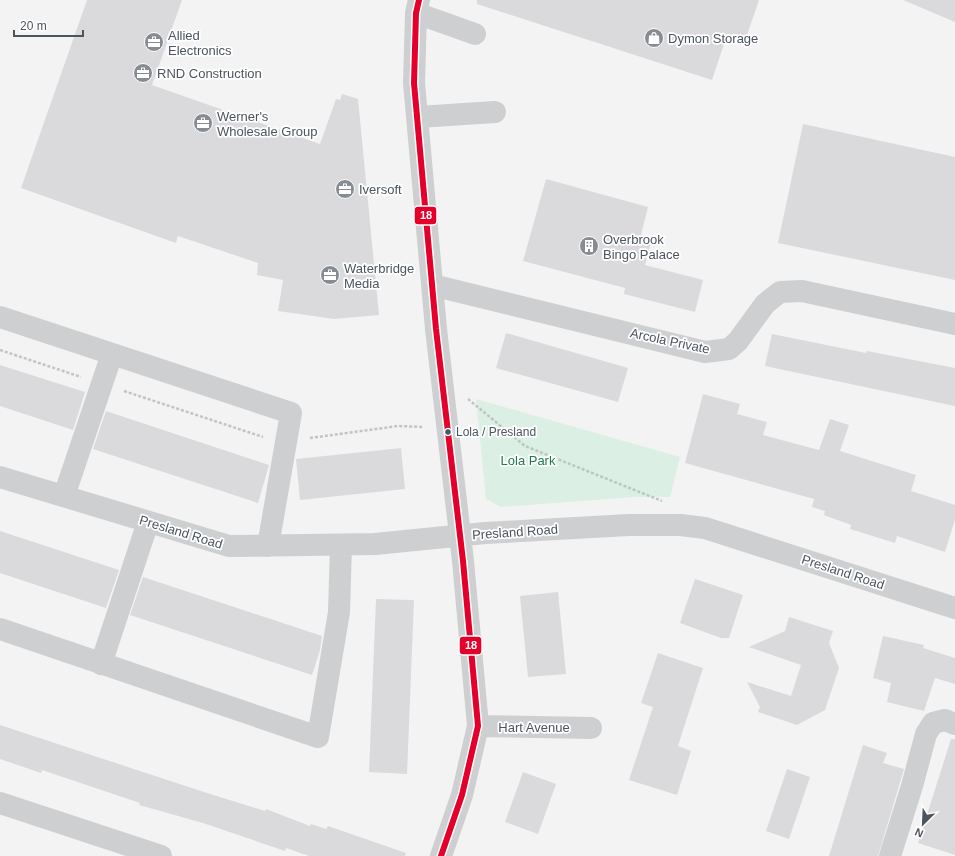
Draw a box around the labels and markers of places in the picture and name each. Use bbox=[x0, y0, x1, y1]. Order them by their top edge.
shop icon: Dymon Storage bbox=[643, 27, 665, 49]
place label: Allied Electronics bbox=[168, 28, 232, 58]
office icon: Allied Electronics bbox=[143, 31, 165, 53]
place label: Dymon Storage bbox=[668, 31, 758, 46]
office icon: RND Construction bbox=[132, 62, 154, 84]
place label: RND Construction bbox=[157, 66, 262, 81]
place label: Werner's Wholesale Group bbox=[217, 109, 317, 139]
office icon: Werner's Wholesale Group bbox=[192, 112, 214, 134]
office icon: Iversoft bbox=[334, 178, 356, 200]
place label: Iversoft bbox=[359, 182, 402, 197]
place label: Overbrook Bingo Palace bbox=[603, 232, 680, 262]
building icon: Overbrook Bingo Palace bbox=[578, 235, 600, 257]
place label: Waterbridge Media bbox=[344, 261, 414, 291]
office icon: Waterbridge Media bbox=[319, 264, 341, 286]
place label: Lola / Presland bbox=[456, 425, 536, 439]
marker: Lola / Presland bbox=[443, 427, 453, 437]

